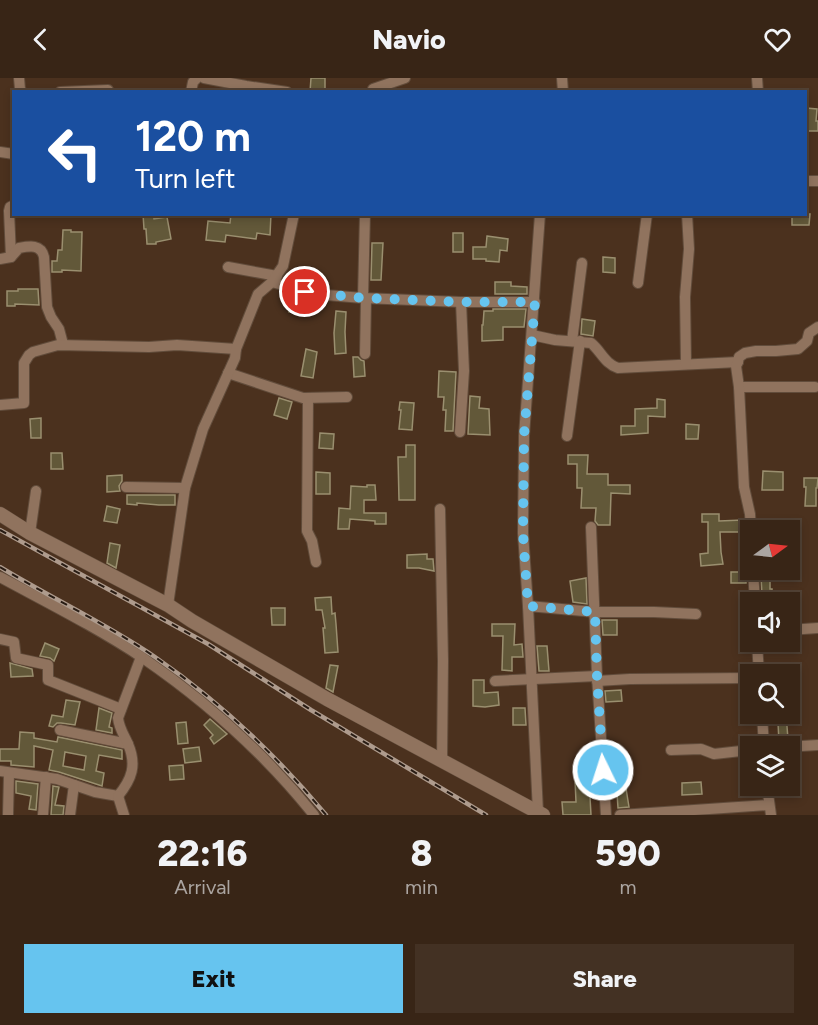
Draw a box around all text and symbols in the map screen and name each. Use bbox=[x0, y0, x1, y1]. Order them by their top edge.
icon: back bbox=[24, 23, 57, 56]
text: Navio bbox=[372, 23, 446, 56]
icon: heart bbox=[761, 23, 794, 56]
text: 120 m bbox=[135, 111, 251, 162]
icon: left bbox=[36, 114, 114, 192]
text: Turn left bbox=[135, 162, 235, 195]
pin bbox=[279, 266, 330, 317]
icon: arrive bbox=[288, 275, 321, 308]
north arrow bbox=[740, 520, 800, 580]
map controls bbox=[740, 520, 800, 796]
button: sound bbox=[740, 592, 800, 652]
button: search bbox=[740, 664, 800, 724]
button: layers bbox=[740, 736, 800, 796]
position arrow bbox=[571, 738, 635, 802]
text: 22:16 bbox=[157, 832, 248, 875]
text: 8 bbox=[410, 832, 432, 875]
text: 590 bbox=[595, 832, 661, 875]
text: Arrival bbox=[174, 875, 231, 899]
text: min bbox=[405, 875, 438, 899]
text: m bbox=[619, 875, 636, 899]
button: Exit bbox=[24, 944, 403, 1013]
button: Share bbox=[415, 944, 794, 1013]

